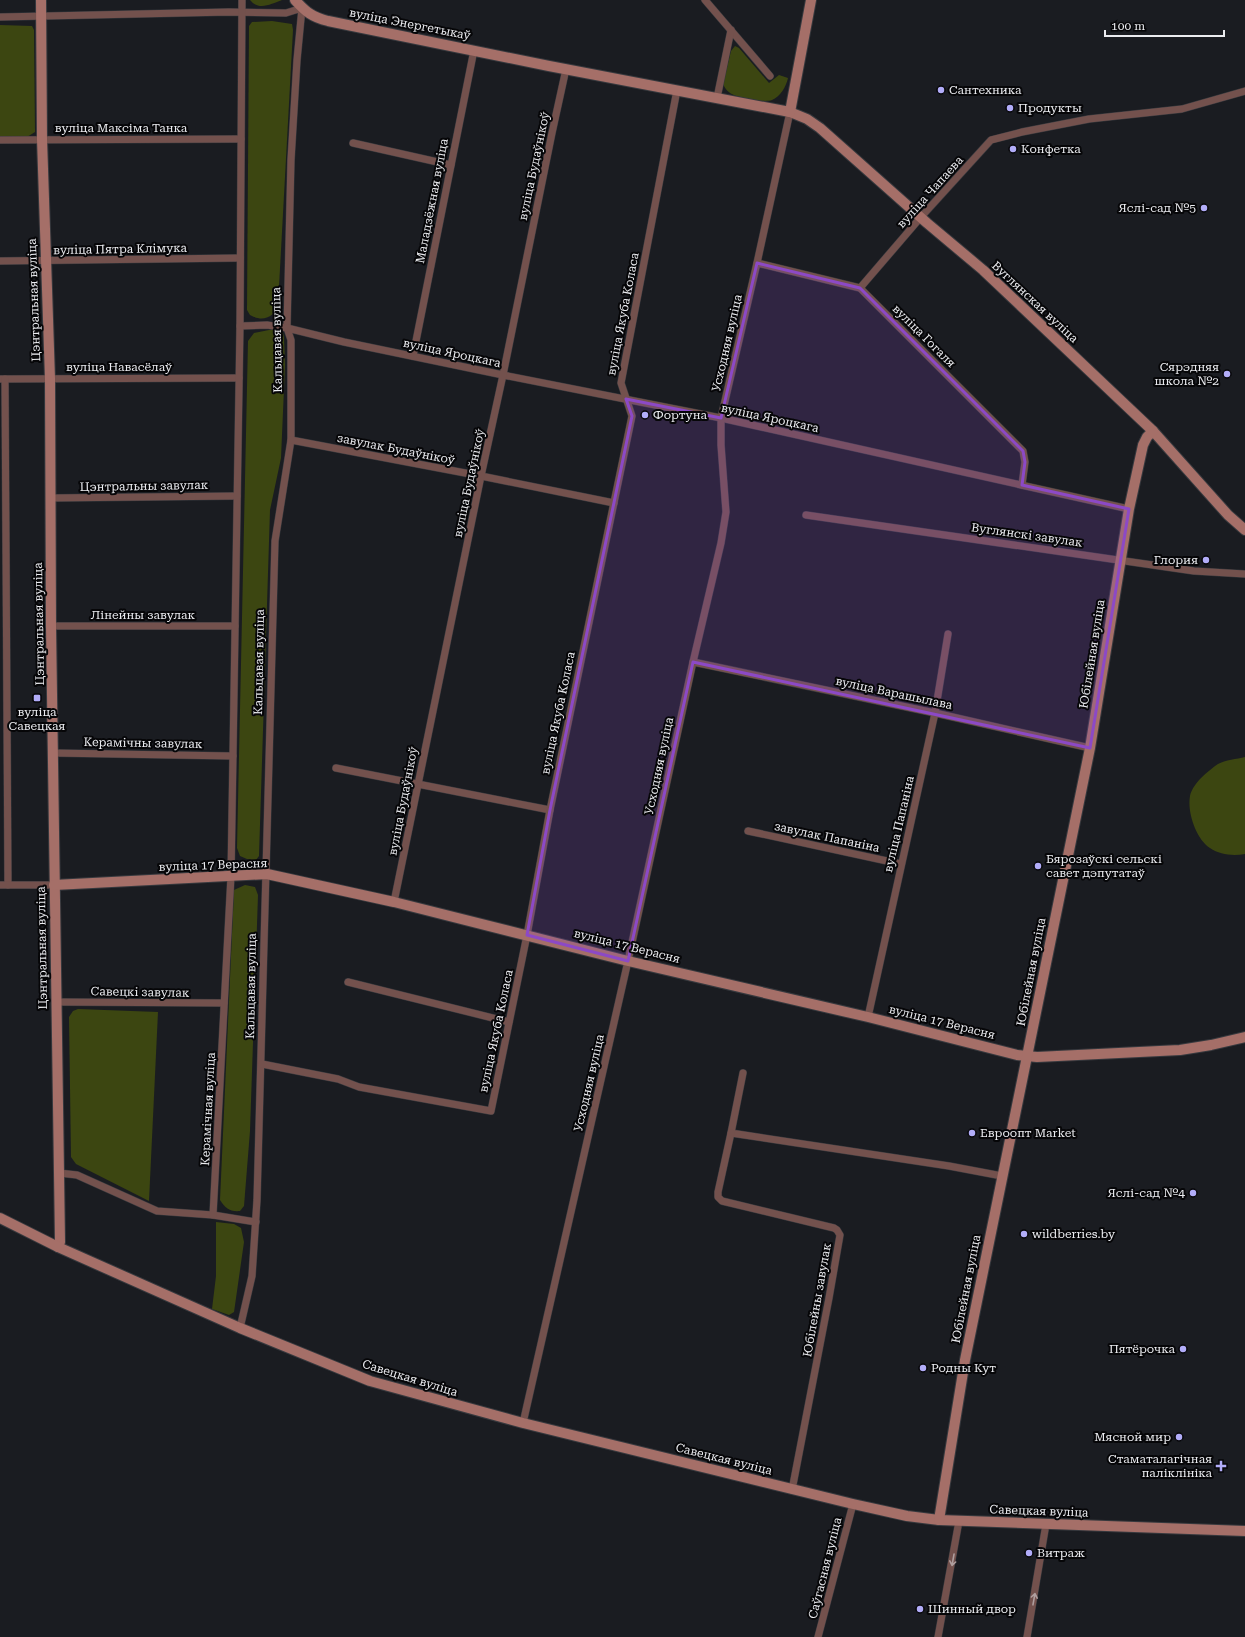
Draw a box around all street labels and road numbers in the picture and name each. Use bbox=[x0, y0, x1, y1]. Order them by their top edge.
street label: вуліца Энергетыкаў bbox=[348, 5, 473, 43]
street label: вуліца Будаўнікоў bbox=[516, 110, 553, 222]
street label: вуліца Максіма Танка bbox=[55, 121, 188, 135]
street label: Маладзёжная вуліца bbox=[413, 137, 451, 265]
street label: вуліца Чапаева bbox=[894, 153, 966, 231]
street label: Цэнтральная вуліца bbox=[25, 238, 43, 362]
street label: вуліца Пятра Клімука bbox=[53, 241, 188, 257]
street label: вуліца Якуба Коласа bbox=[604, 251, 642, 377]
street label: Вуглянская вуліца bbox=[989, 258, 1081, 346]
street label: Кальцавая вуліца bbox=[269, 287, 285, 393]
street label: Усходняя вуліца bbox=[709, 292, 745, 393]
street label: вуліца Гогаля bbox=[890, 302, 958, 370]
street label: вуліца Яроцкага bbox=[402, 336, 503, 370]
street label: вуліца Навасёлаў bbox=[66, 360, 173, 374]
street label: вуліца Яроцкага bbox=[720, 401, 821, 435]
street label: вуліца Будаўнікоў bbox=[451, 427, 488, 539]
street label: завулак Будаўнікоў bbox=[336, 431, 457, 467]
street label: Цэнтральны завулак bbox=[80, 478, 209, 494]
street label: Вуглянскі завулак bbox=[970, 520, 1084, 550]
street label: Цэнтральная вуліца bbox=[31, 562, 47, 686]
street label: Юбілейная вуліца bbox=[1076, 598, 1108, 710]
street label: Лінейны завулак bbox=[91, 608, 196, 622]
street label: Кальцавая вуліца bbox=[251, 609, 267, 715]
street label: вуліца Якуба Коласа bbox=[538, 650, 578, 776]
street label: вуліца Варашылава bbox=[834, 674, 954, 712]
street label: Усходняя вуліца bbox=[642, 715, 676, 816]
street label: Керамічны завулак bbox=[83, 735, 203, 751]
street label: вуліца Будаўнікоў bbox=[386, 744, 421, 857]
street label: вуліца Папаніна bbox=[881, 774, 917, 874]
street label: завулак Папаніна bbox=[773, 819, 881, 855]
street label: вуліца 17 Верасня bbox=[158, 856, 268, 874]
street label: Цэнтральная вуліца bbox=[34, 886, 50, 1010]
street label: Юбілейная вуліца bbox=[1014, 916, 1048, 1027]
street label: вуліца 17 Верасня bbox=[573, 926, 682, 966]
street label: Кальцавая вуліца bbox=[243, 933, 259, 1039]
street label: вуліца Якуба Коласа bbox=[476, 968, 516, 1094]
street label: Савецкі завулак bbox=[91, 984, 190, 1000]
street label: вуліца 17 Верасня bbox=[888, 1002, 997, 1042]
street label: Усходняя вуліца bbox=[571, 1032, 607, 1133]
street label: Керамічная вуліца bbox=[198, 1051, 218, 1166]
street label: Юбілейная вуліца bbox=[949, 1233, 983, 1344]
street label: Юбілейны завулак bbox=[800, 1242, 834, 1358]
street label: Савецкая вуліца bbox=[361, 1357, 460, 1399]
street label: Савецкая вуліца bbox=[674, 1440, 774, 1478]
street label: Савецкая вуліца bbox=[989, 1502, 1089, 1520]
street label: Саўгасная вуліца bbox=[806, 1515, 845, 1620]

